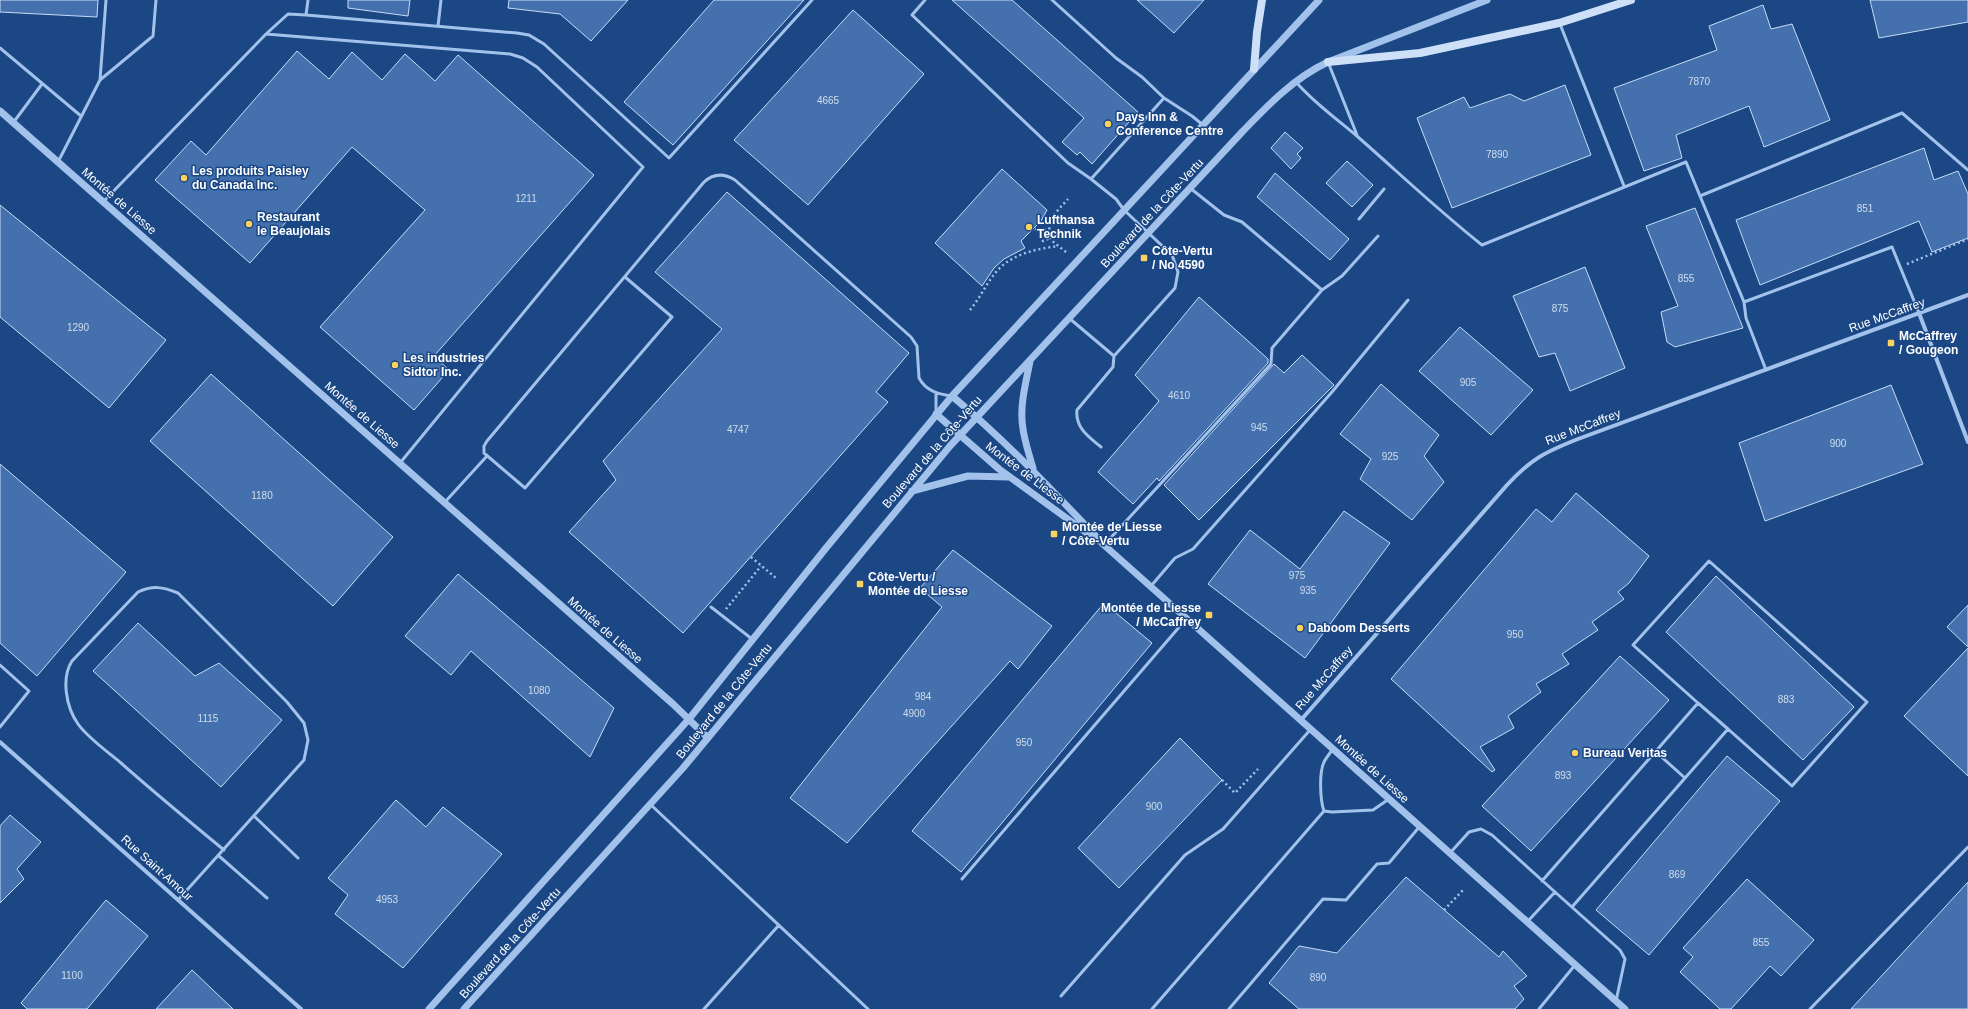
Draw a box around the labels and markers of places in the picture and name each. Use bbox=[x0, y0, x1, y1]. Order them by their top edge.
place label: Days Inn & Conference Centre bbox=[1116, 110, 1224, 138]
marker: Days Inn & Conference Centre bbox=[1103, 119, 1113, 129]
place label: Les produits Paisley du Canada Inc. bbox=[192, 164, 309, 192]
marker: Les produits Paisley du Canada Inc. bbox=[179, 173, 189, 183]
place label: Restaurant le Beaujolais bbox=[257, 210, 331, 238]
place label: Lufthansa Technik bbox=[1037, 213, 1095, 241]
marker: Restaurant le Beaujolais bbox=[244, 219, 254, 229]
marker: Lufthansa Technik bbox=[1024, 222, 1034, 232]
place label: Côte-Vertu / No 4590 bbox=[1152, 244, 1213, 272]
marker: Côte-Vertu / No 4590 bbox=[1139, 253, 1149, 263]
place label: McCaffrey / Gougeon bbox=[1899, 329, 1958, 357]
marker: McCaffrey / Gougeon bbox=[1886, 338, 1896, 348]
place label: Les industries Sidtor Inc. bbox=[403, 351, 485, 379]
marker: Les industries Sidtor Inc. bbox=[390, 360, 400, 370]
place label: Montée de Liesse / Côte-Vertu bbox=[1062, 520, 1162, 548]
marker: Montée de Liesse / Côte-Vertu bbox=[1049, 529, 1059, 539]
place label: Côte-Vertu / Montée de Liesse bbox=[868, 570, 968, 598]
marker: Côte-Vertu / Montée de Liesse bbox=[855, 579, 865, 589]
place label: Montée de Liesse / McCaffrey bbox=[1101, 601, 1201, 629]
marker: Montée de Liesse / McCaffrey bbox=[1204, 610, 1214, 620]
place label: Daboom Desserts bbox=[1308, 621, 1410, 635]
marker: Daboom Desserts bbox=[1295, 623, 1305, 633]
place label: Bureau Veritas bbox=[1583, 746, 1667, 760]
marker: Bureau Veritas bbox=[1570, 748, 1580, 758]

